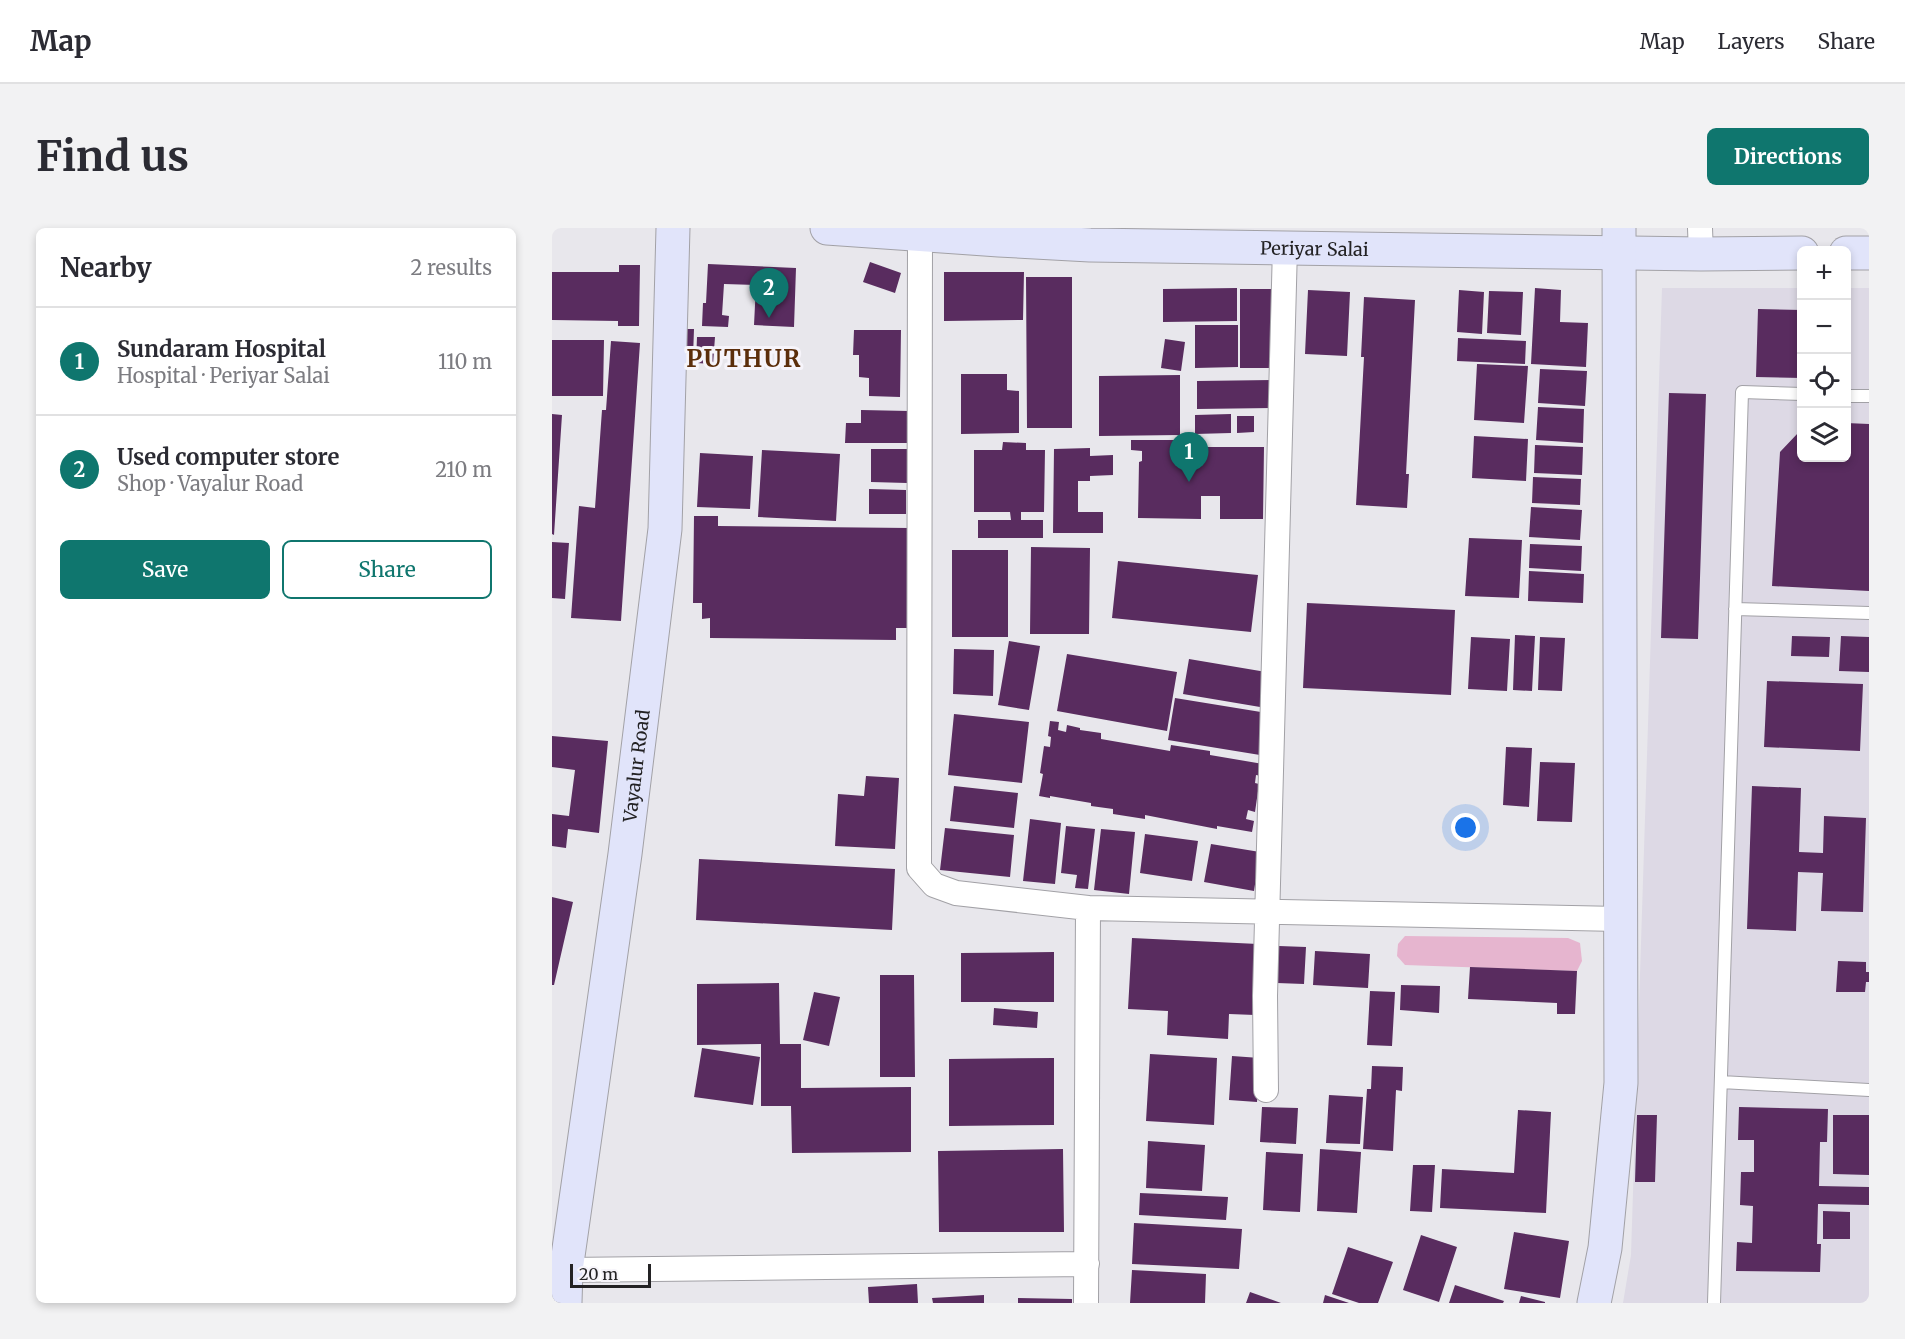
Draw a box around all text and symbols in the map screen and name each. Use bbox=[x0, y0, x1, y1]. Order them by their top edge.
text: Map bbox=[30, 23, 92, 59]
text: Map bbox=[1640, 28, 1685, 55]
text: Layers bbox=[1718, 28, 1785, 55]
text: Share bbox=[1818, 28, 1875, 55]
button: Directions bbox=[1707, 128, 1869, 185]
text: Find us bbox=[36, 130, 189, 182]
street label: Periyar Salai bbox=[1260, 236, 1369, 261]
map controls bbox=[1797, 246, 1851, 462]
button: + bbox=[1797, 246, 1851, 300]
text: Nearby bbox=[60, 251, 152, 284]
text: 2 results bbox=[410, 255, 492, 280]
pin: 2 bbox=[750, 268, 788, 318]
button: − bbox=[1797, 300, 1851, 354]
text: Sundaram Hospital bbox=[117, 335, 326, 363]
district label: PUTHUR bbox=[686, 343, 802, 374]
text: 1 bbox=[75, 349, 84, 374]
text: 110 m bbox=[438, 349, 492, 374]
button: locate bbox=[1797, 354, 1851, 408]
text: Hospital · Periyar Salai bbox=[117, 363, 330, 388]
button: layers bbox=[1797, 408, 1851, 462]
pin: 1 bbox=[1170, 432, 1208, 482]
text: Used computer store bbox=[117, 443, 339, 471]
text: 2 bbox=[74, 457, 85, 482]
text: 210 m bbox=[435, 457, 492, 482]
text: Shop · Vayalur Road bbox=[117, 471, 303, 496]
button: Save bbox=[60, 540, 270, 599]
button: Share bbox=[282, 540, 492, 599]
street label: Vayalur Road bbox=[617, 708, 654, 824]
your location bbox=[1451, 813, 1480, 842]
scale bar bbox=[570, 1261, 651, 1288]
text: 20 m bbox=[579, 1264, 618, 1284]

